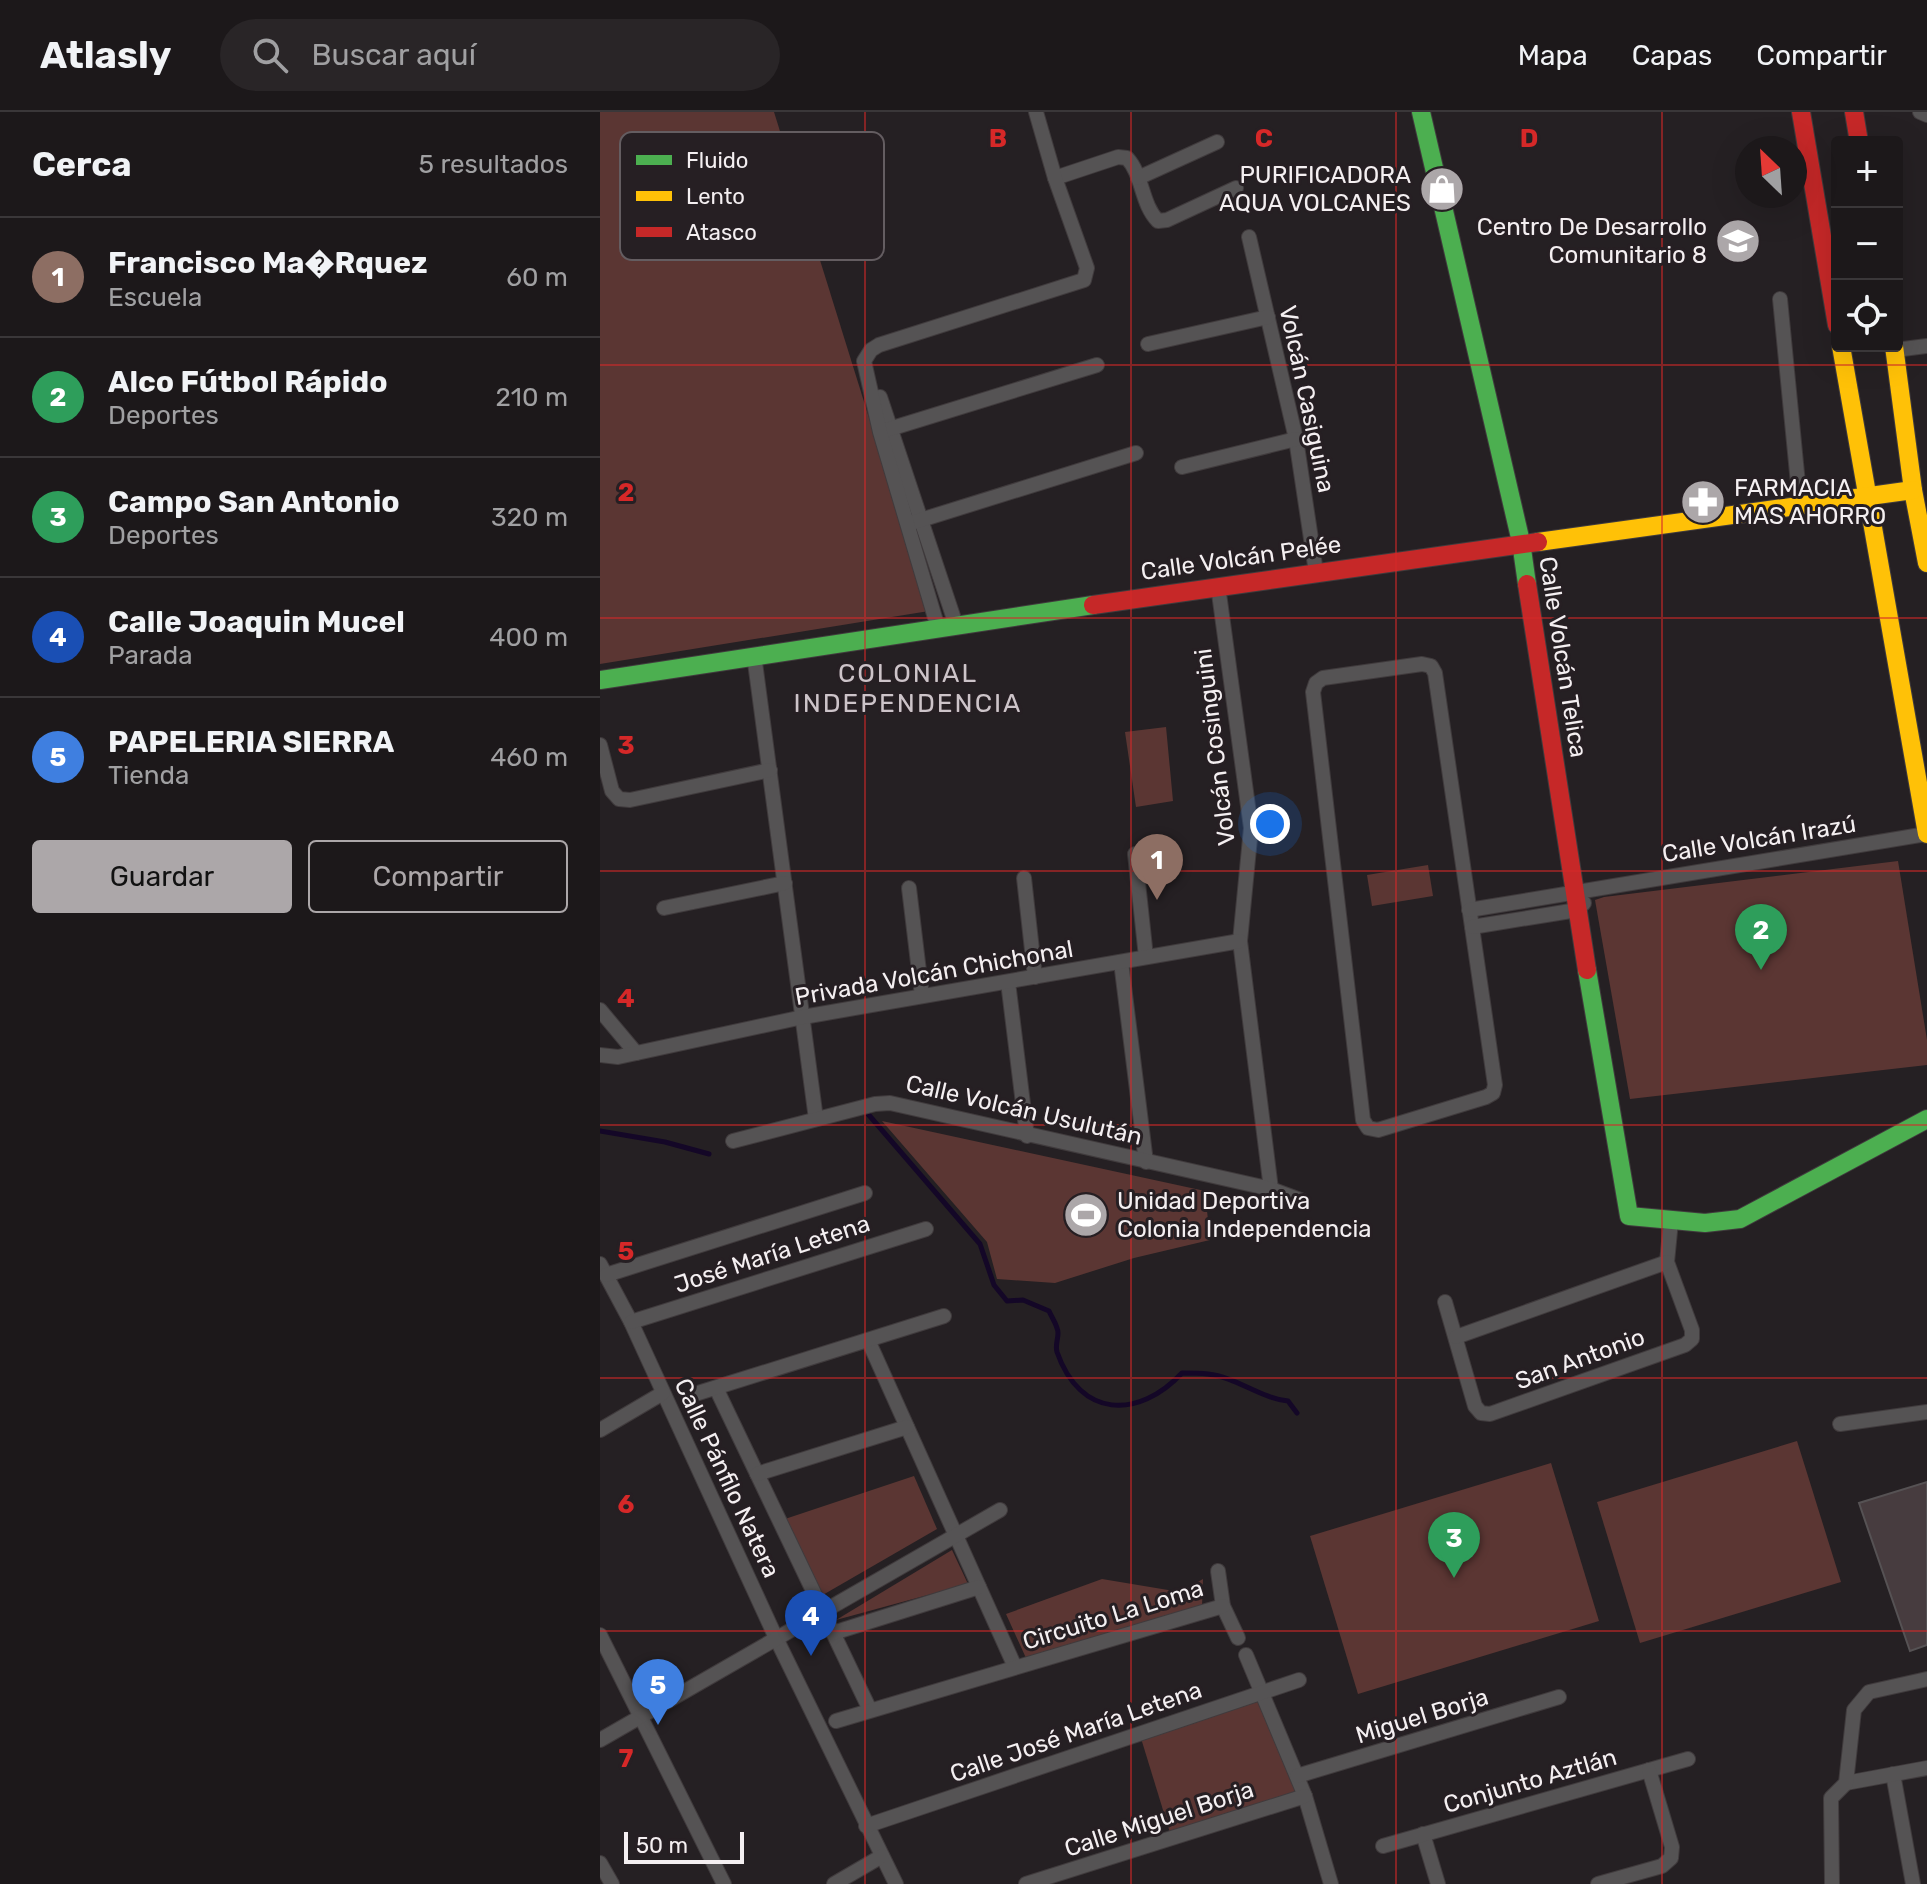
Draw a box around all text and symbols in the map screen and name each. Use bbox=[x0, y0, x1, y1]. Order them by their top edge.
search box bbox=[220, 19, 780, 91]
text: Atlasly bbox=[40, 32, 172, 78]
icon: search bbox=[248, 33, 292, 77]
text: Buscar aquí bbox=[312, 37, 476, 73]
text: Mapa bbox=[1518, 39, 1588, 72]
text: Capas bbox=[1632, 39, 1712, 72]
text: Compartir bbox=[1756, 39, 1887, 72]
text: B bbox=[989, 123, 1007, 154]
text: C bbox=[1255, 123, 1273, 154]
text: D bbox=[1520, 123, 1538, 154]
legend bbox=[620, 132, 884, 260]
north arrow bbox=[1735, 136, 1807, 208]
map controls bbox=[1831, 136, 1903, 352]
button: + bbox=[1831, 136, 1903, 208]
text: Cerca bbox=[32, 144, 131, 185]
text: Fluido bbox=[686, 147, 748, 174]
text: 5 resultados bbox=[419, 149, 568, 180]
place label: PURIFICADORA AQUA VOLCANES bbox=[1219, 161, 1411, 217]
shop icon: PURIFICADORA AQUA VOLCANES bbox=[1418, 165, 1466, 213]
text: Lento bbox=[686, 183, 745, 210]
button: − bbox=[1831, 208, 1903, 280]
place label: Centro De Desarrollo Comunitario 8 bbox=[1477, 213, 1707, 269]
school or university icon: Centro De Desarrollo Comunitario 8 bbox=[1714, 217, 1762, 265]
text: Atasco bbox=[686, 219, 757, 246]
text: Francisco Ma�Rquez bbox=[108, 245, 428, 281]
text: 1 bbox=[52, 262, 64, 293]
text: 60 m bbox=[506, 262, 568, 293]
button: locate bbox=[1831, 280, 1903, 352]
text: Escuela bbox=[108, 282, 202, 313]
street label: Volcán Casiguina bbox=[1273, 303, 1341, 495]
text: Alco Fútbol Rápido bbox=[108, 364, 388, 400]
text: 2 bbox=[50, 382, 66, 413]
text: 210 m bbox=[496, 382, 568, 413]
text: Deportes bbox=[108, 400, 219, 431]
place label: FARMACIA MAS AHORRO bbox=[1734, 474, 1886, 530]
text: 2 bbox=[618, 477, 634, 508]
pharmacy icon: FARMACIA MAS AHORRO bbox=[1679, 478, 1727, 526]
text: Campo San Antonio bbox=[108, 484, 400, 520]
text: 3 bbox=[49, 502, 67, 533]
text: 320 m bbox=[491, 502, 568, 533]
text: Deportes bbox=[108, 520, 219, 551]
street label: Calle Volcán Pelée bbox=[1139, 530, 1343, 586]
street label: Calle Volcán Telica bbox=[1533, 554, 1593, 760]
text: Calle Joaquin Mucel bbox=[108, 604, 405, 640]
text: 4 bbox=[49, 622, 67, 653]
text: 400 m bbox=[489, 622, 568, 653]
text: Parada bbox=[108, 640, 193, 671]
street label: Volcán Cosinguini bbox=[1189, 647, 1241, 847]
district label: COLONIAL INDEPENDENCIA bbox=[794, 658, 1022, 719]
text: PAPELERIA SIERRA bbox=[108, 724, 394, 760]
text: 3 bbox=[617, 730, 635, 761]
text: 5 bbox=[50, 742, 66, 773]
text: 460 m bbox=[490, 742, 568, 773]
text: Tienda bbox=[108, 760, 189, 791]
your location bbox=[1250, 804, 1290, 844]
street label: Calle Volcán Irazú bbox=[1660, 810, 1858, 868]
pin: 1 bbox=[1131, 834, 1183, 900]
button: Guardar bbox=[32, 840, 292, 913]
button: Compartir bbox=[308, 840, 568, 913]
pin: 2 bbox=[1735, 904, 1787, 970]
street label: Privada Volcán Chichonal bbox=[793, 935, 1075, 1011]
text: 4 bbox=[617, 983, 635, 1014]
street label: Calle Volcán Usulután bbox=[903, 1069, 1145, 1151]
place label: Unidad Deportiva Colonia Independencia bbox=[1117, 1187, 1372, 1243]
sports icon: Unidad Deportiva Colonia Independencia bbox=[1062, 1191, 1110, 1239]
street label: José María Letena bbox=[671, 1209, 873, 1299]
text: 5 bbox=[618, 1236, 634, 1267]
street label: San Antonio bbox=[1511, 1323, 1649, 1395]
street label: Calle Pánfilo Natera bbox=[669, 1374, 785, 1582]
text: 6 bbox=[618, 1489, 635, 1520]
pin: 3 bbox=[1428, 1512, 1480, 1578]
street label: Circuito La Loma bbox=[1019, 1574, 1207, 1656]
pin: 4 bbox=[785, 1590, 837, 1656]
pin: 5 bbox=[632, 1659, 684, 1725]
street label: Calle José María Letena bbox=[946, 1676, 1206, 1788]
street label: Miguel Borja bbox=[1352, 1683, 1492, 1749]
text: 7 bbox=[619, 1743, 634, 1774]
street label: Conjunto Aztlán bbox=[1440, 1743, 1620, 1819]
street label: Calle Miguel Borja bbox=[1061, 1775, 1257, 1863]
scale bar bbox=[624, 1828, 744, 1864]
text: 50 m bbox=[636, 1832, 688, 1859]

